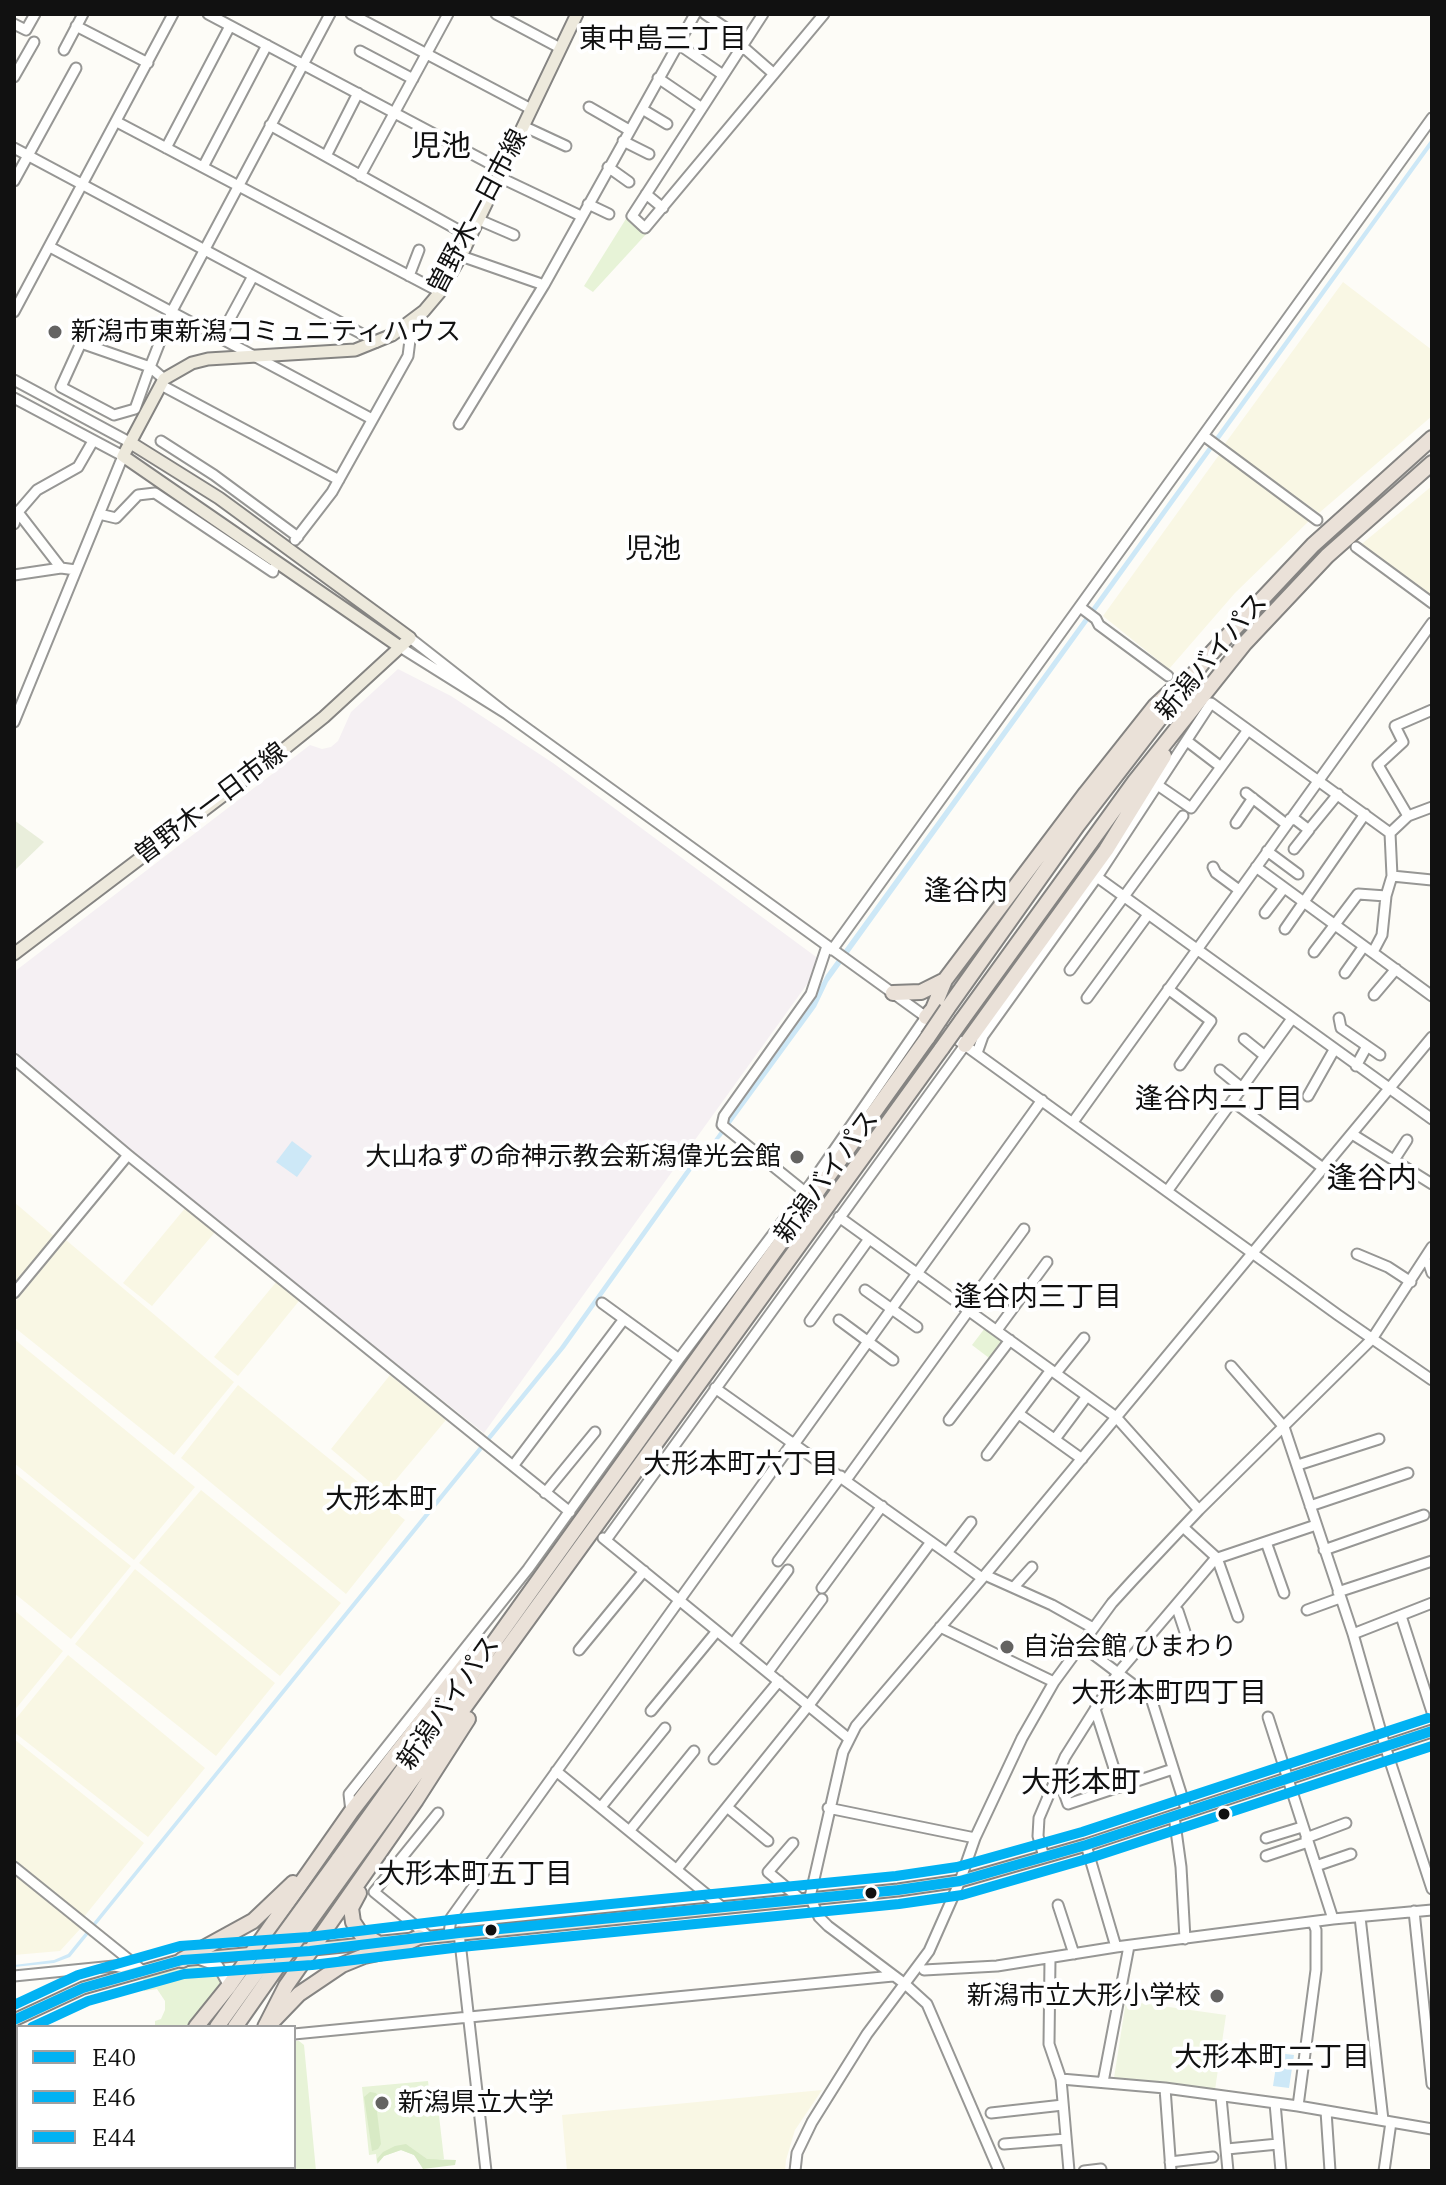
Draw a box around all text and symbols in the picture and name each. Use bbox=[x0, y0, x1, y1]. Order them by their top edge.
district label: 東中島三丁目 bbox=[579, 23, 747, 57]
street label: 曽野木一日市線 bbox=[422, 124, 534, 300]
district label: 児池 bbox=[411, 129, 471, 165]
place label: 新潟市東新潟コミュニティハウス bbox=[71, 316, 461, 348]
marker: 新潟市東新潟コミュニティハウス bbox=[46, 323, 64, 341]
district label: 児池 bbox=[625, 533, 681, 567]
street label: 新潟バイパス bbox=[1150, 587, 1274, 727]
street label: 曽野木一日市線 bbox=[129, 737, 293, 871]
district label: 逢谷内 bbox=[924, 875, 1008, 909]
district label: 逢谷内二丁目 bbox=[1135, 1083, 1303, 1117]
street label: 新潟バイパス bbox=[769, 1105, 885, 1249]
place label: 大山ねずの命神示教会新潟偉光会館 bbox=[365, 1141, 781, 1173]
marker: 大山ねずの命神示教会新潟偉光会館 bbox=[788, 1148, 806, 1166]
district label: 逢谷内 bbox=[1327, 1161, 1417, 1197]
district label: 逢谷内三丁目 bbox=[954, 1281, 1122, 1315]
district label: 大形本町六丁目 bbox=[643, 1448, 839, 1482]
district label: 大形本町 bbox=[325, 1483, 437, 1517]
street label: 新潟バイパス bbox=[391, 1630, 507, 1776]
place label: 自治会館 ひまわり bbox=[1023, 1631, 1237, 1663]
marker: 自治会館 ひまわり bbox=[998, 1638, 1016, 1656]
district label: 大形本町四丁目 bbox=[1071, 1677, 1267, 1711]
district label: 大形本町 bbox=[1021, 1765, 1141, 1801]
unlabelled marker bbox=[1216, 1806, 1232, 1822]
district label: 大形本町五丁目 bbox=[377, 1858, 573, 1892]
unlabelled marker bbox=[863, 1885, 879, 1901]
unlabelled marker bbox=[483, 1922, 499, 1938]
place label: 新潟市立大形小学校 bbox=[967, 1980, 1201, 2012]
marker: 新潟市立大形小学校 bbox=[1208, 1987, 1226, 2005]
legend bbox=[16, 2025, 296, 2169]
text: E40 bbox=[92, 2041, 136, 2073]
district label: 大形本町二丁目 bbox=[1174, 2041, 1370, 2075]
text: E46 bbox=[92, 2081, 136, 2113]
place label: 新潟県立大学 bbox=[398, 2087, 554, 2119]
marker: 新潟県立大学 bbox=[373, 2094, 391, 2112]
text: E44 bbox=[92, 2121, 136, 2153]

